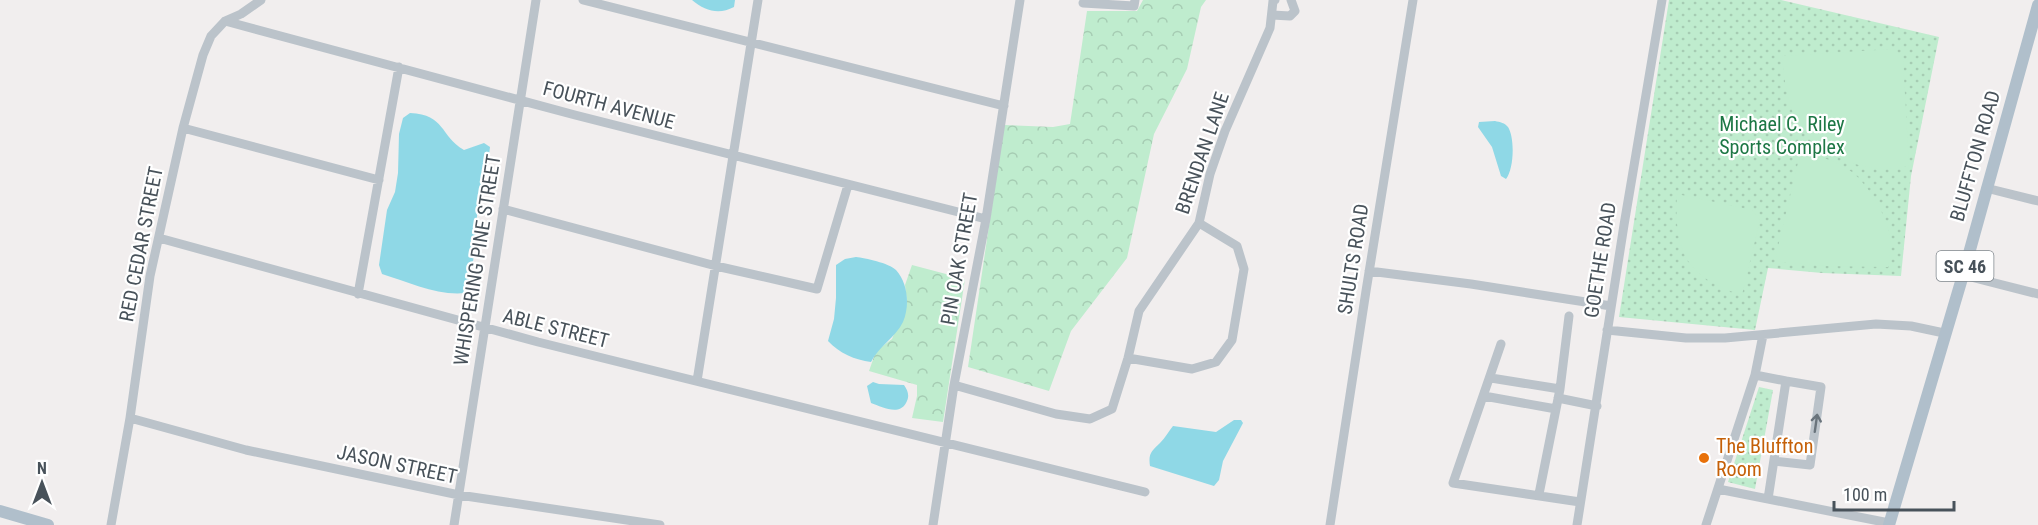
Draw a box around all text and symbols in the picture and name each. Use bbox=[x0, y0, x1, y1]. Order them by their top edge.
street label: FOURTH AVENUE bbox=[540, 76, 678, 134]
street label: BLUFFTON ROAD bbox=[1945, 88, 2005, 224]
street label: BRENDAN LANE bbox=[1170, 89, 1234, 217]
park label: Michael C. Riley Sports Complex bbox=[1719, 112, 1845, 159]
street label: WHISPERING PINE STREET bbox=[448, 153, 506, 367]
street label: RED CEDAR STREET bbox=[114, 164, 168, 324]
street label: PIN OAK STREET bbox=[936, 191, 982, 327]
street label: GOETHE ROAD bbox=[1579, 200, 1621, 320]
street label: SHULTS ROAD bbox=[1332, 202, 1374, 316]
road number: SC 46 bbox=[1936, 251, 1994, 281]
street label: ABLE STREET bbox=[501, 303, 611, 353]
one-way arrow bbox=[1811, 413, 1822, 433]
place label: The Bluffton Room bbox=[1716, 434, 1813, 481]
street label: JASON STREET bbox=[335, 440, 459, 488]
marker: The Bluffton Room bbox=[1697, 451, 1711, 465]
north arrow bbox=[12, 453, 72, 513]
text: N bbox=[37, 459, 47, 478]
scale bar bbox=[1834, 474, 1954, 512]
text: 100 m bbox=[1843, 484, 1887, 505]

